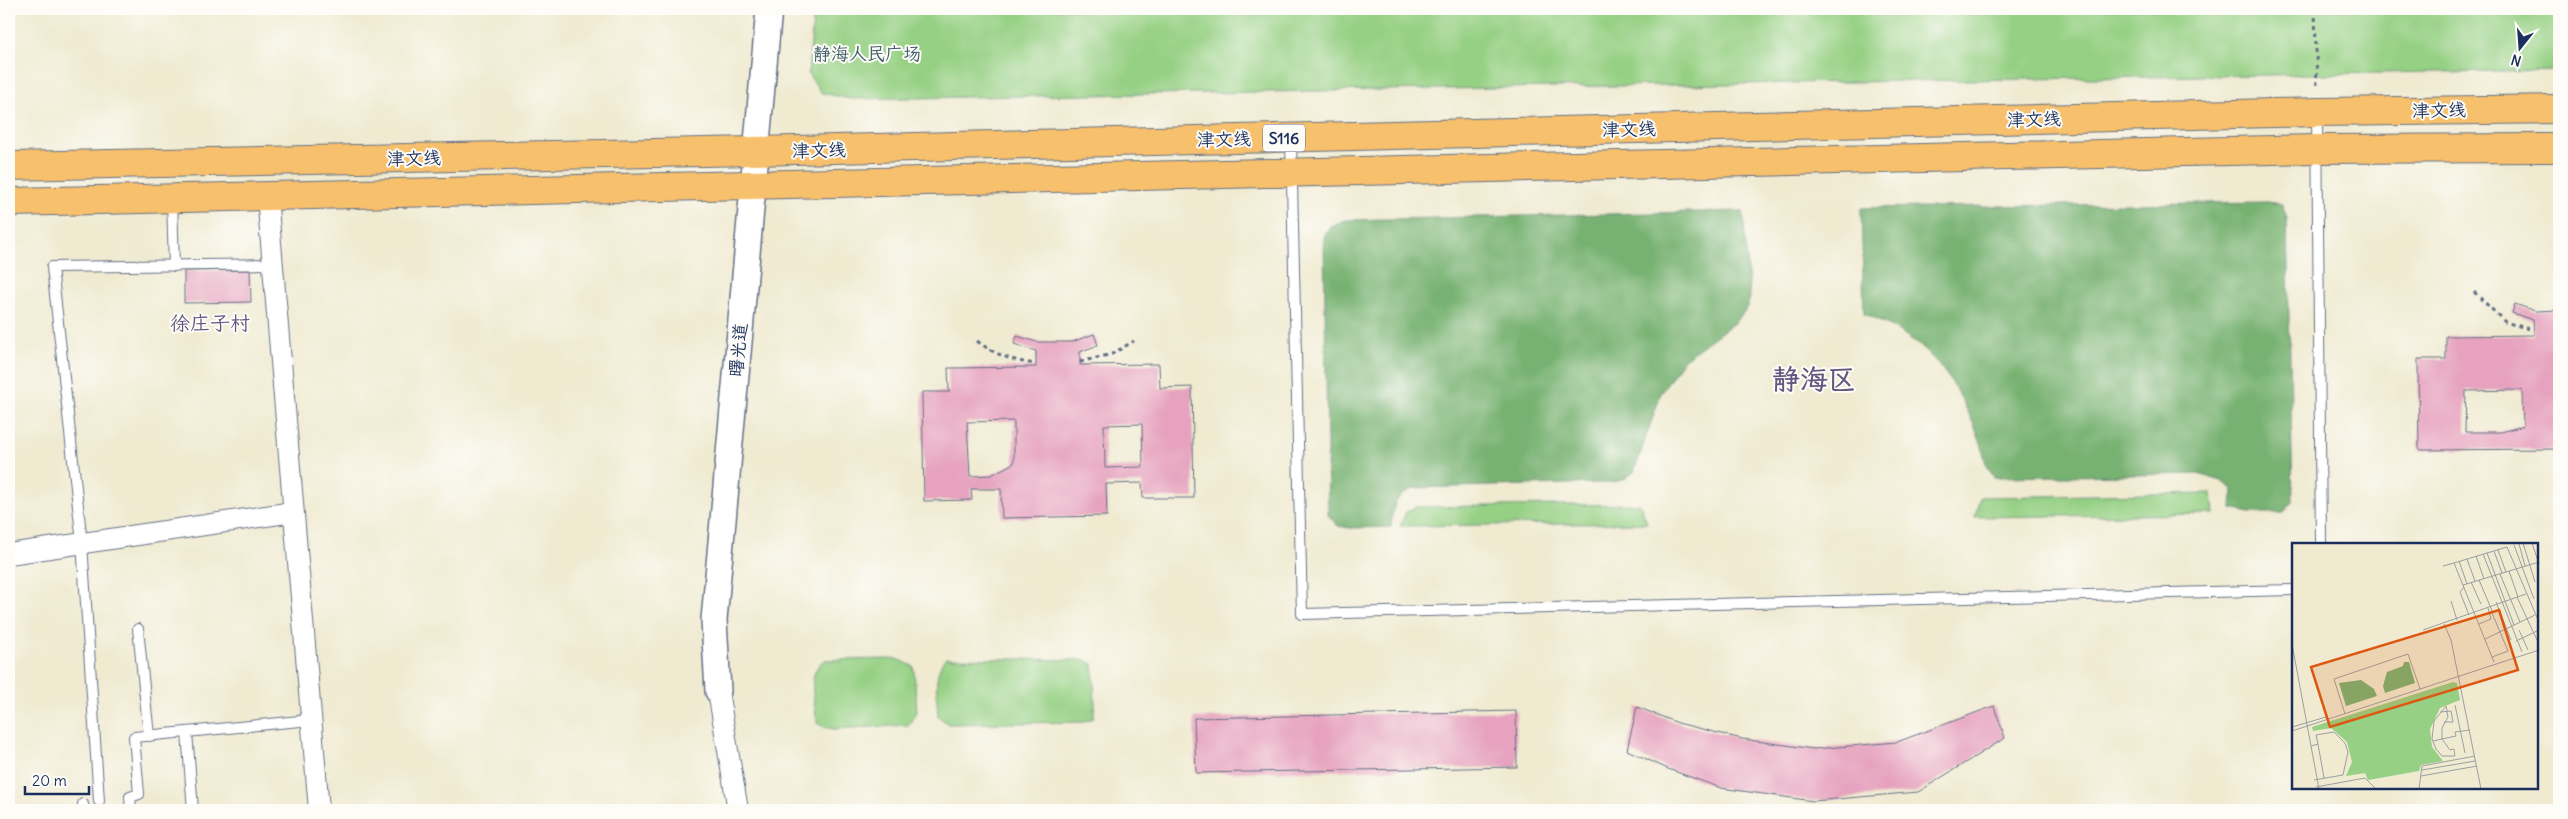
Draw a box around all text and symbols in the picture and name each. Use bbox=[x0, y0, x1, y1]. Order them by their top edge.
north arrow bbox=[2496, 22, 2546, 72]
park label: 静海人民广场 bbox=[813, 42, 921, 65]
text: N bbox=[2509, 50, 2523, 70]
street label: 津文线 bbox=[2412, 98, 2466, 122]
street label: 津文线 bbox=[2007, 107, 2061, 131]
street label: 津文线 bbox=[1602, 117, 1656, 141]
road number: S116 bbox=[1263, 125, 1305, 152]
street label: 津文线 bbox=[1197, 127, 1251, 151]
street label: 津文线 bbox=[792, 138, 846, 162]
street label: 津文线 bbox=[387, 146, 441, 170]
district label: 徐庄子村 bbox=[170, 310, 250, 335]
street label: 曙光道 bbox=[724, 322, 752, 378]
district label: 静海区 bbox=[1772, 361, 1856, 397]
inset map bbox=[2292, 543, 2538, 789]
scale bar bbox=[25, 764, 89, 796]
text: 20 m bbox=[32, 771, 67, 790]

